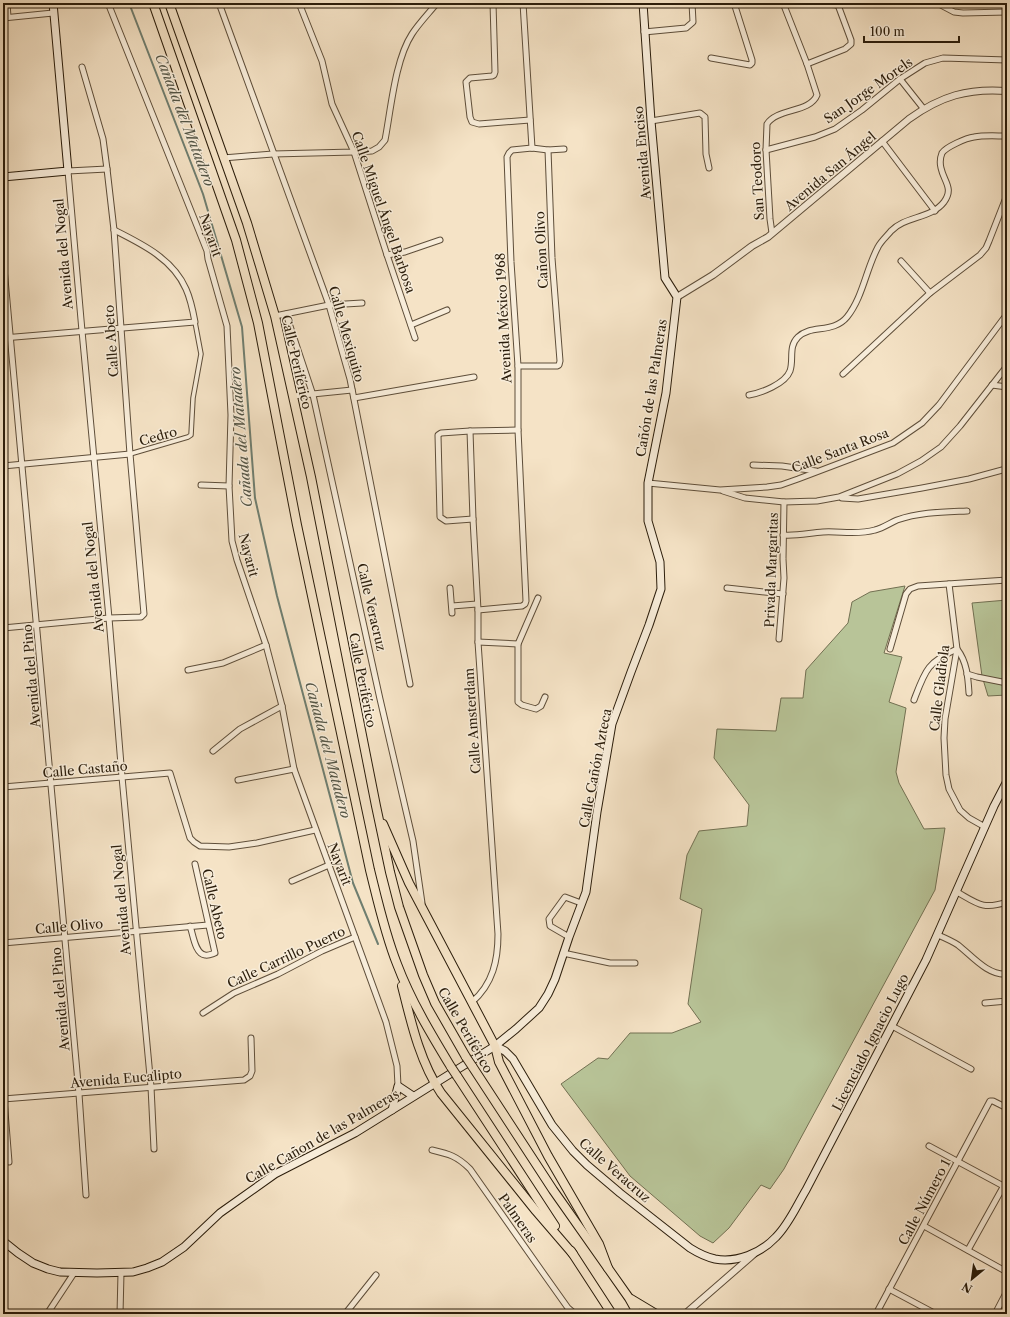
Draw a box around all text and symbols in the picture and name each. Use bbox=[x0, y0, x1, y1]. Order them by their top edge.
scale bar bbox=[864, 18, 959, 44]
text: 100 m bbox=[870, 24, 905, 39]
water label: Cañada del Matadero bbox=[151, 51, 219, 189]
street label: San Jorge Morels bbox=[821, 53, 916, 127]
street label: Avenida Enciso bbox=[630, 105, 654, 202]
street label: Avenida San Ángel bbox=[780, 128, 879, 215]
street label: Calle Miguel Ángel Barbosa bbox=[349, 129, 419, 295]
street label: San Teodoro bbox=[747, 141, 767, 221]
street label: Avenida del Nogal bbox=[50, 198, 76, 311]
street label: Nayarit bbox=[196, 211, 226, 259]
street label: Cañon Olivo bbox=[531, 211, 551, 289]
street label: Avenida México 1968 bbox=[492, 252, 514, 385]
street label: Calle Mexiquito bbox=[326, 284, 368, 384]
street label: Calle Abeto bbox=[101, 304, 121, 378]
street label: Calle Periférico bbox=[278, 313, 316, 411]
street label: Cañón de las Palmeras bbox=[632, 318, 670, 458]
water label: Cañada del Matadero bbox=[226, 366, 256, 508]
street label: Cedro bbox=[137, 423, 179, 449]
street label: Calle Santa Rosa bbox=[789, 424, 891, 476]
street label: Privada Margaritas bbox=[761, 512, 781, 628]
street label: Avenida del Nogal bbox=[79, 521, 107, 634]
street label: Nayarit bbox=[235, 531, 263, 579]
street label: Calle Veracruz bbox=[354, 562, 390, 653]
street label: Avenida del Pino bbox=[18, 623, 44, 730]
street label: Calle Periférico bbox=[346, 631, 380, 729]
street label: Calle Gladiola bbox=[926, 644, 952, 732]
street label: Calle Amsterdam bbox=[460, 667, 484, 775]
water label: Cañada del Matadero bbox=[301, 680, 355, 821]
street label: Calle Cañón Azteca bbox=[576, 707, 614, 829]
street label: Calle Castaño bbox=[42, 757, 128, 781]
street label: Nayarit bbox=[325, 840, 356, 888]
street label: Avenida del Nogal bbox=[108, 844, 134, 957]
street label: Calle Abeto bbox=[199, 867, 231, 941]
street label: Calle Olivo bbox=[34, 915, 104, 937]
street label: Calle Carrillo Puerto bbox=[225, 923, 348, 991]
street label: Avenida del Pino bbox=[47, 946, 73, 1053]
street label: Licenciado Ignacio Lugo bbox=[828, 971, 912, 1113]
street label: Calle Periférico bbox=[435, 984, 497, 1076]
street label: Avenida Eucalipto bbox=[69, 1065, 183, 1091]
street label: Calle Cañon de las Palmeras bbox=[242, 1085, 402, 1187]
street label: Calle Veracruz bbox=[576, 1135, 654, 1206]
street label: Calle Número 1 bbox=[895, 1156, 954, 1248]
street label: Palmeras bbox=[495, 1190, 541, 1246]
north arrow bbox=[952, 1259, 992, 1299]
text: N bbox=[959, 1279, 975, 1296]

